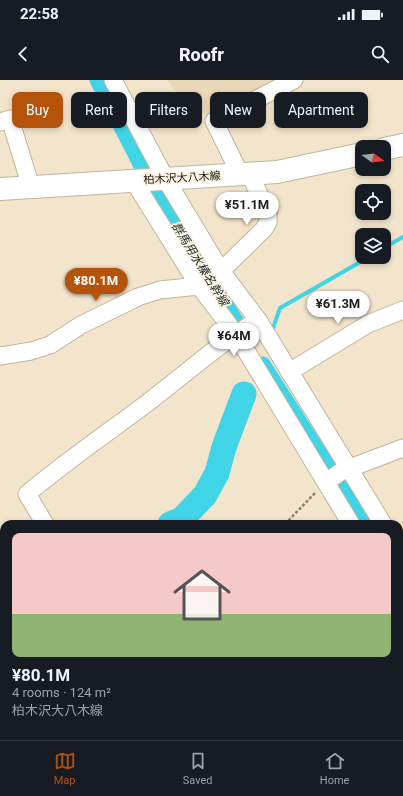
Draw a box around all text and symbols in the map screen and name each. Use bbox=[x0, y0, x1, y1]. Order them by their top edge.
text: 22:58 bbox=[20, 5, 59, 23]
icon: back bbox=[12, 43, 34, 65]
icon: search bbox=[369, 43, 391, 65]
text: Roofr bbox=[179, 44, 224, 65]
chip: Buy bbox=[12, 92, 63, 128]
chip: Rent bbox=[71, 92, 127, 128]
chip: Filters bbox=[135, 92, 202, 128]
chip: New bbox=[210, 92, 266, 128]
chip: Apartment bbox=[274, 92, 368, 128]
north arrow bbox=[355, 140, 391, 176]
map controls bbox=[355, 140, 391, 264]
street label: 柏木沢大八木線 bbox=[143, 169, 221, 187]
button: locate bbox=[355, 184, 391, 220]
pin: ¥51.1M bbox=[214, 192, 280, 226]
text: ¥51.1M bbox=[225, 197, 269, 212]
water label: 群馬用水榛名幹線 bbox=[169, 220, 232, 310]
button: layers bbox=[355, 228, 391, 264]
pin: ¥80.1M bbox=[63, 268, 129, 302]
text: ¥80.1M bbox=[74, 273, 118, 288]
pin: ¥61.3M bbox=[305, 291, 371, 325]
text: ¥61.3M bbox=[316, 296, 360, 311]
pin: ¥64M bbox=[210, 323, 258, 357]
text: ¥64M bbox=[217, 328, 251, 343]
icon: home bbox=[166, 559, 238, 631]
text: ¥80.1M bbox=[12, 665, 70, 685]
text: 4 rooms · 124 m² bbox=[12, 685, 111, 700]
text: 柏木沢大八木線 bbox=[12, 703, 103, 718]
tab: Map bbox=[54, 750, 76, 787]
tab: Saved bbox=[183, 750, 213, 787]
tab: Home bbox=[320, 750, 349, 787]

